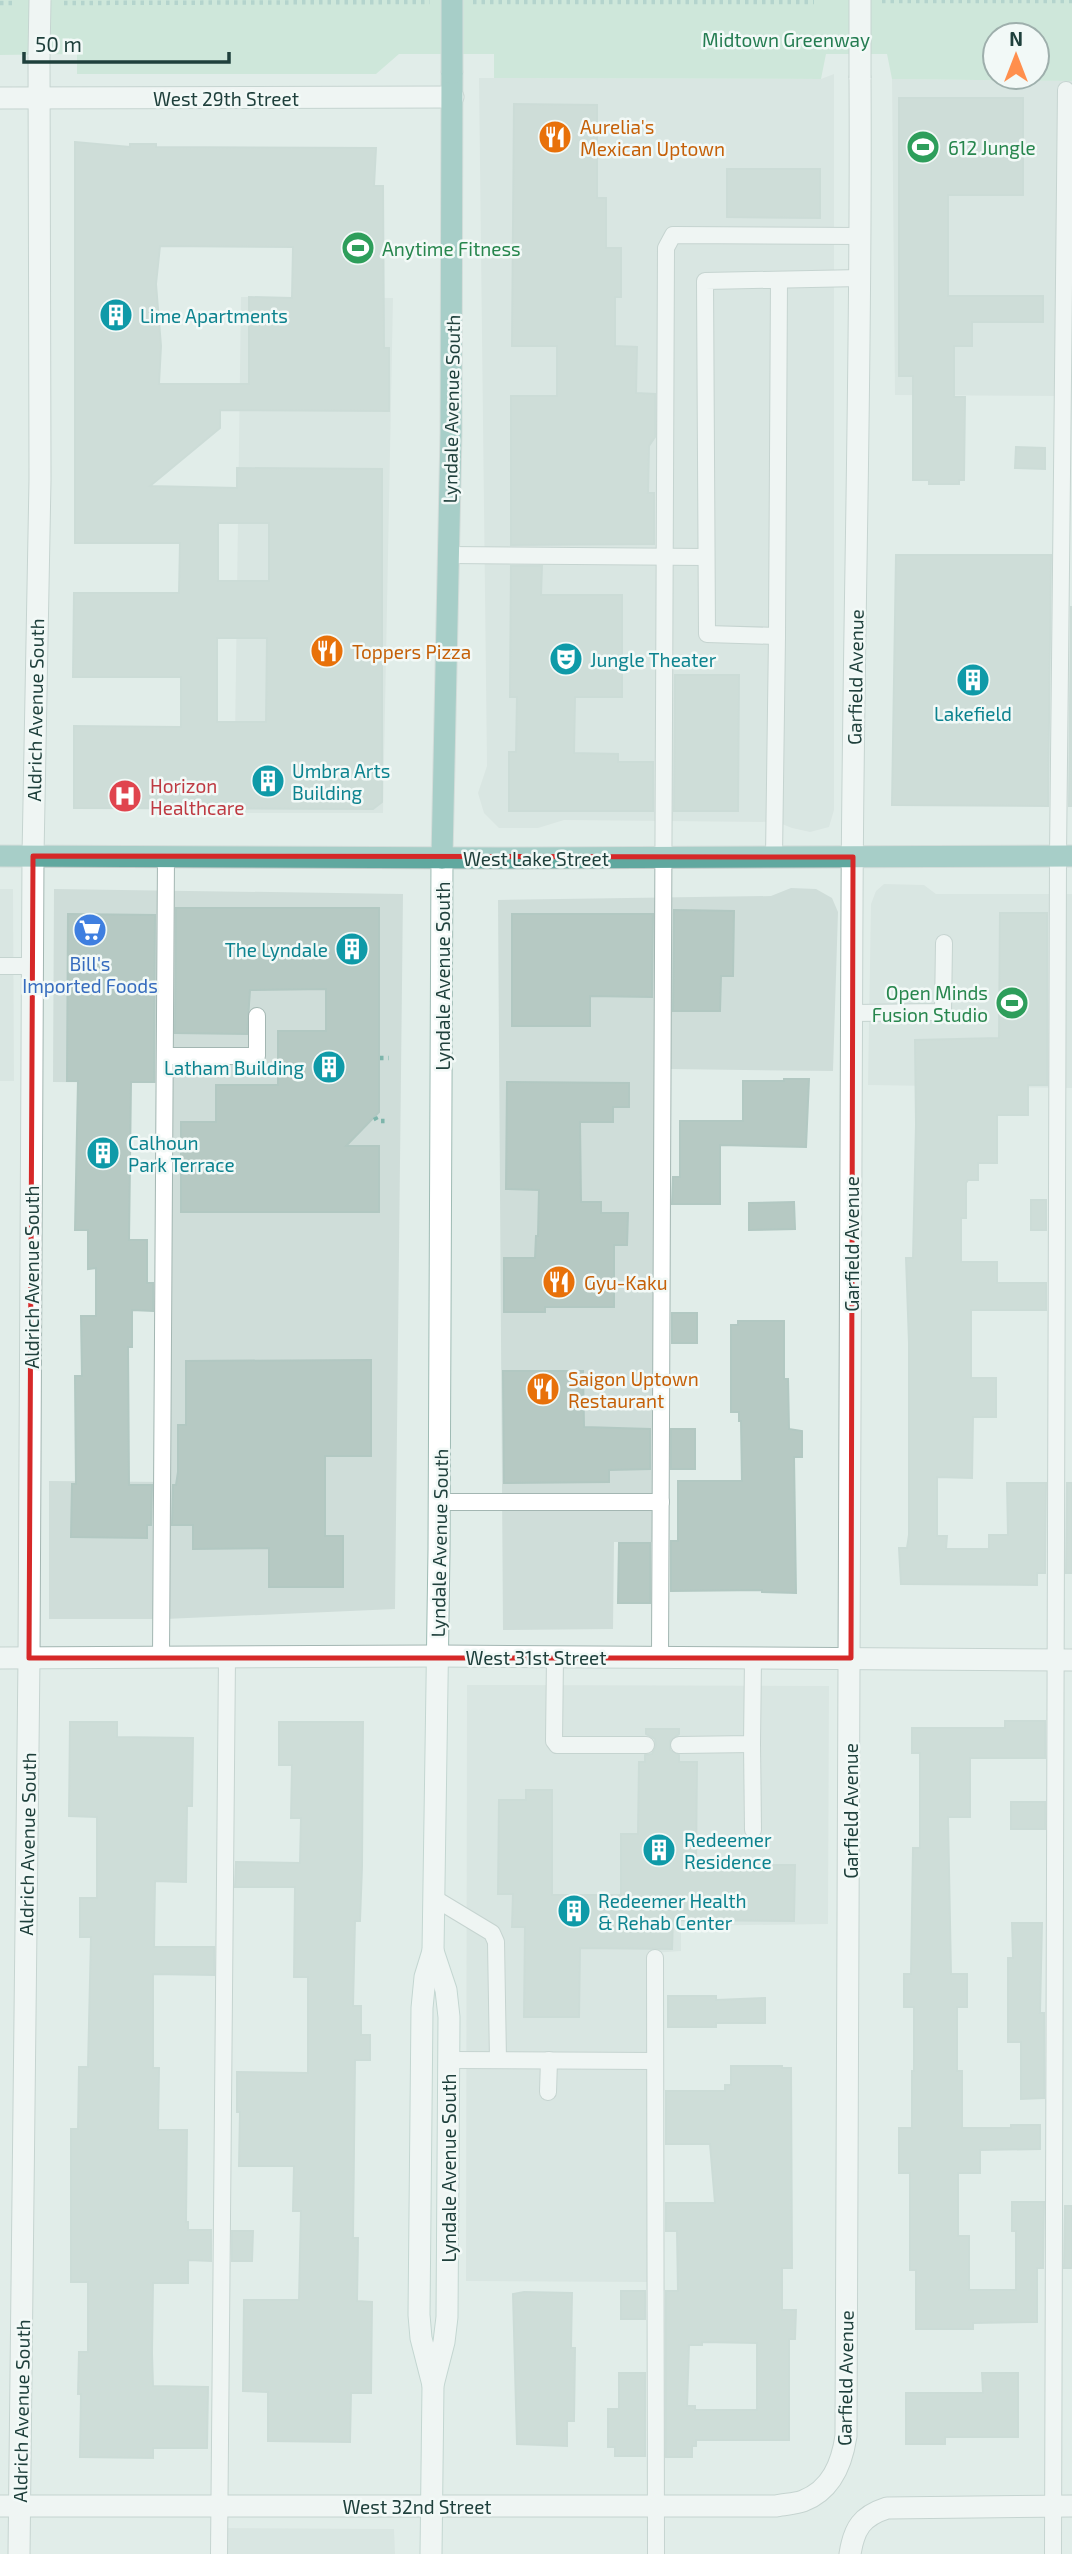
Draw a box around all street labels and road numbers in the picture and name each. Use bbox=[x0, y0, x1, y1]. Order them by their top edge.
street label: West 29th Street bbox=[153, 87, 299, 110]
street label: Lyndale Avenue South bbox=[438, 314, 464, 504]
street label: Garfield Avenue bbox=[842, 609, 868, 745]
street label: Aldrich Avenue South bbox=[22, 618, 48, 802]
street label: West Lake Street bbox=[463, 847, 609, 870]
street label: Lyndale Avenue South bbox=[431, 882, 454, 1070]
street label: Garfield Avenue bbox=[840, 1176, 863, 1312]
street label: Aldrich Avenue South bbox=[20, 1185, 43, 1369]
street label: Lyndale Avenue South bbox=[426, 1448, 452, 1638]
street label: West 31st Street bbox=[465, 1646, 607, 1669]
street label: Garfield Avenue bbox=[839, 1743, 862, 1879]
street label: Aldrich Avenue South bbox=[14, 1752, 40, 1936]
street label: Lyndale Avenue South bbox=[437, 2074, 460, 2262]
street label: Garfield Avenue bbox=[832, 2310, 858, 2446]
street label: Aldrich Avenue South bbox=[8, 2319, 34, 2503]
street label: West 32nd Street bbox=[342, 2495, 492, 2518]

